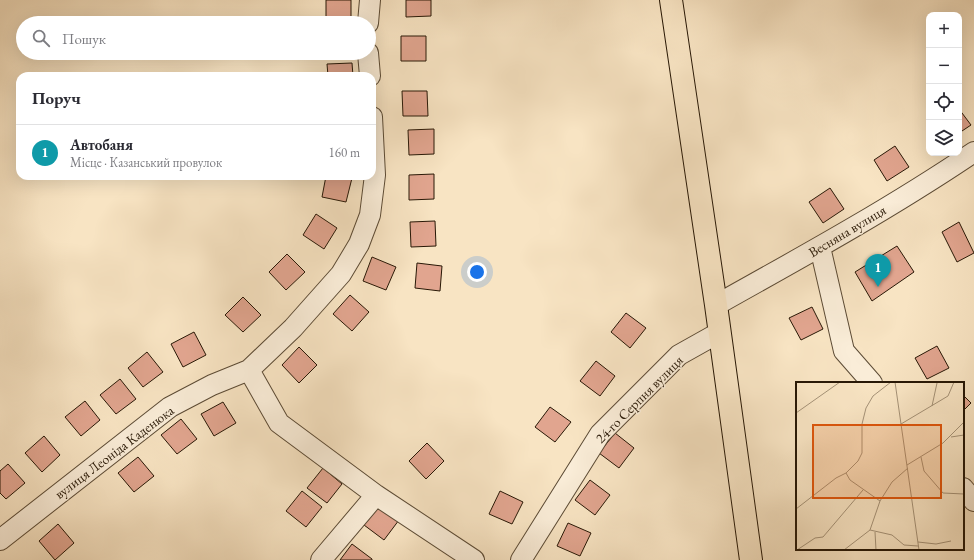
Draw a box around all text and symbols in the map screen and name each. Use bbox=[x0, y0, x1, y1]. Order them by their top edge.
map controls bbox=[926, 12, 962, 156]
button: + bbox=[926, 12, 962, 48]
search box bbox=[16, 16, 376, 60]
icon: search bbox=[30, 27, 52, 49]
text: Пошук bbox=[62, 29, 106, 48]
button: − bbox=[926, 48, 962, 84]
button: locate bbox=[926, 84, 962, 120]
text: Поруч bbox=[32, 87, 81, 109]
button: layers bbox=[926, 120, 962, 156]
text: Автобаня bbox=[70, 135, 133, 154]
text: 1 bbox=[42, 144, 48, 161]
text: 160 m bbox=[329, 144, 360, 161]
text: Місце · Казанський провулок bbox=[70, 154, 222, 171]
street label: Весняна вулиця bbox=[805, 201, 889, 261]
pin: 1 bbox=[865, 254, 891, 287]
your location bbox=[467, 262, 487, 282]
street label: 24-го Серпня вулиця bbox=[591, 351, 687, 447]
inset map bbox=[796, 382, 964, 550]
street label: вулиця Леоніда Каденюка bbox=[51, 401, 178, 503]

